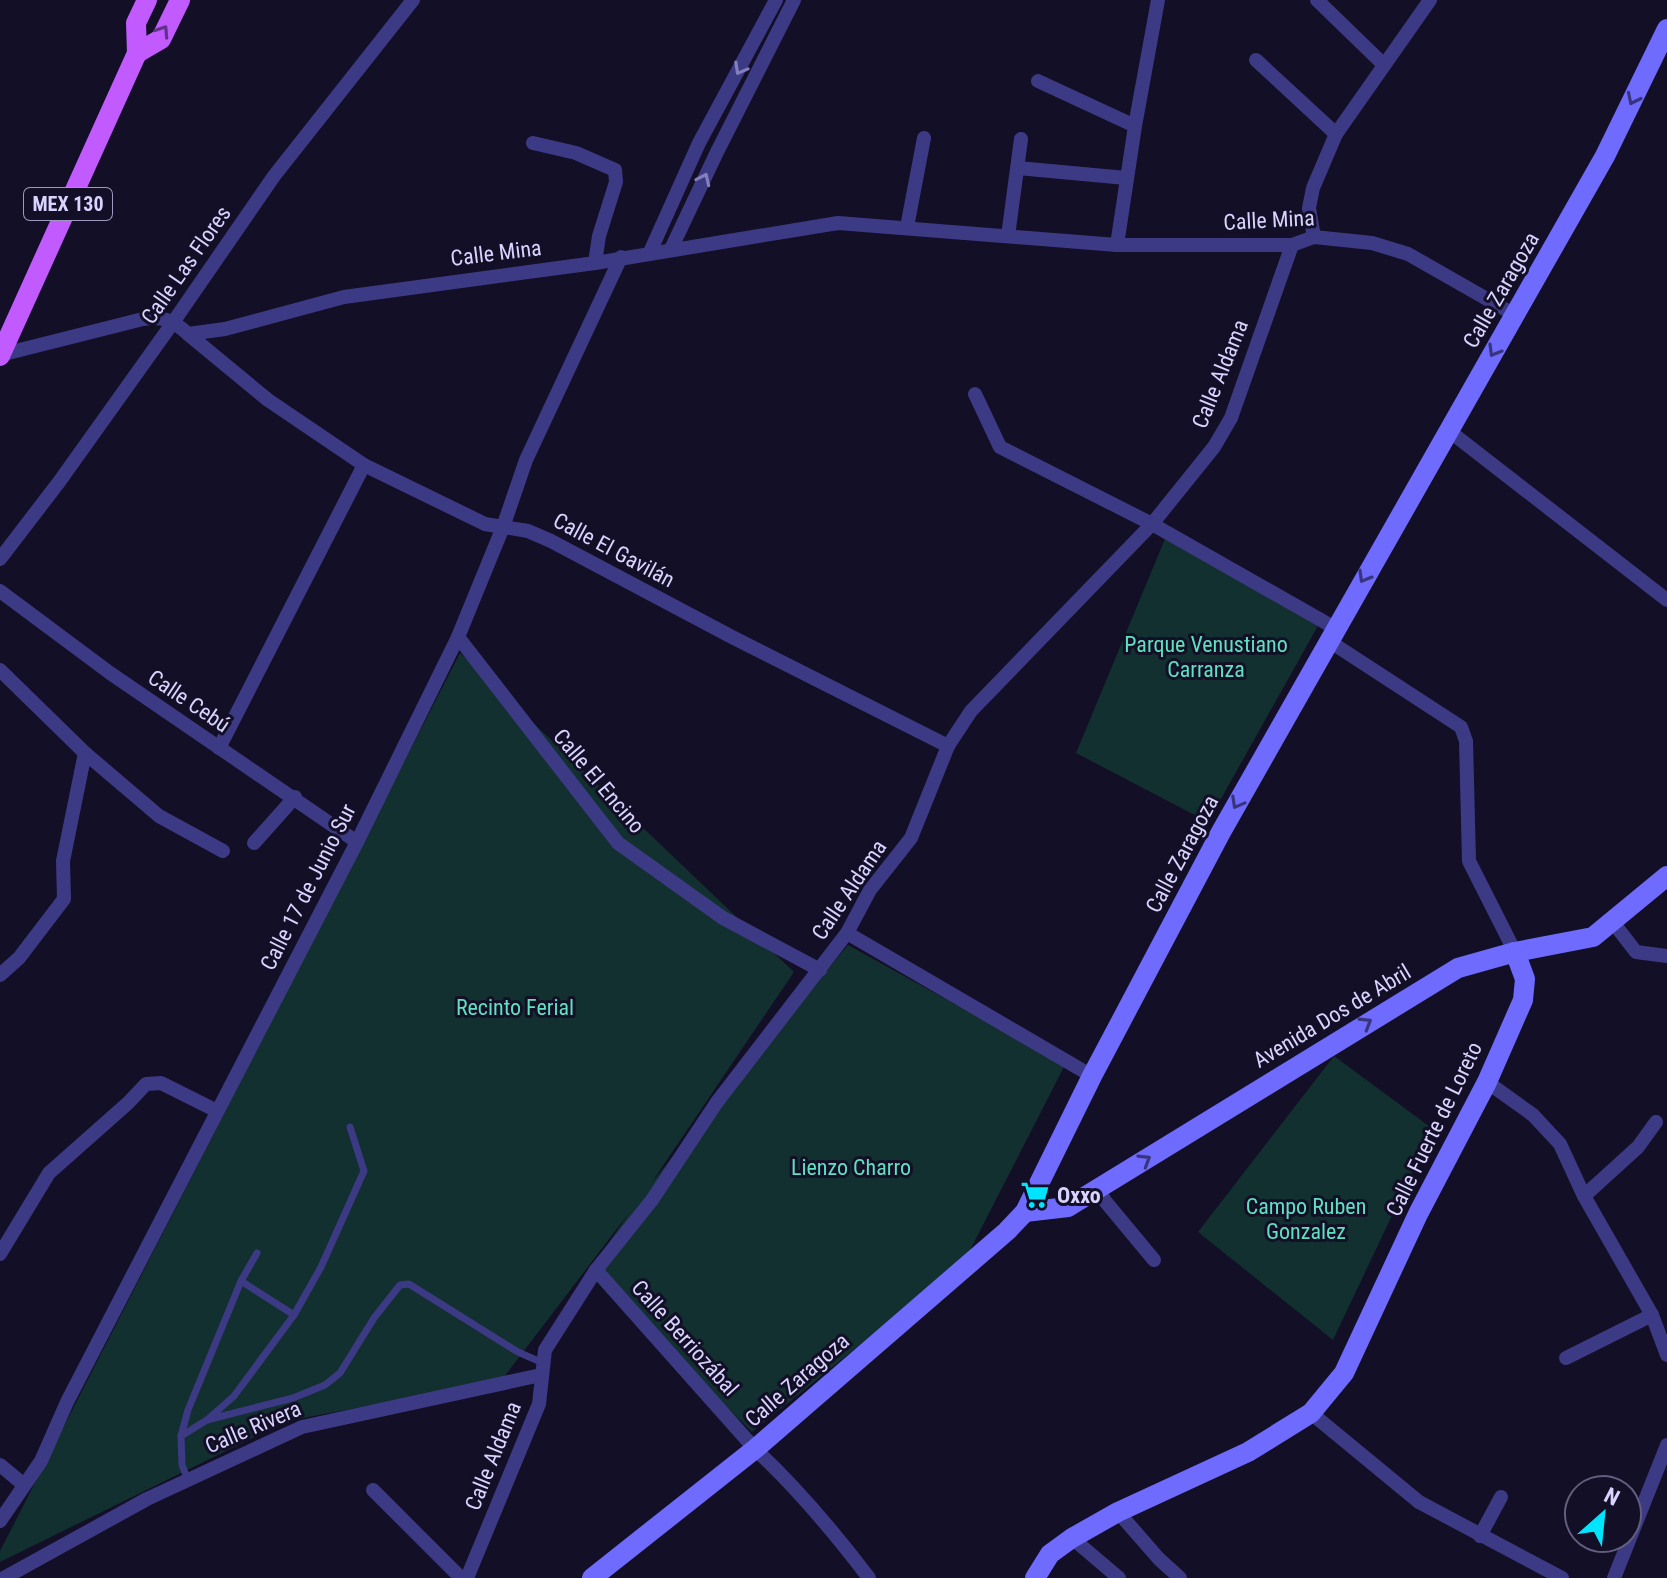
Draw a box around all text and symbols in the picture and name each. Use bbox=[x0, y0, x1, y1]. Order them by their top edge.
one-way arrow bbox=[153, 25, 168, 39]
one-way arrow bbox=[734, 61, 749, 75]
one-way arrow bbox=[1627, 91, 1642, 106]
one-way arrow bbox=[694, 173, 710, 187]
road number: MEX 130 bbox=[24, 188, 112, 220]
street label: Calle Las Flores bbox=[136, 201, 236, 329]
street label: Calle Mina bbox=[1223, 205, 1315, 235]
street label: Calle Zaragoza bbox=[1458, 228, 1544, 352]
street label: Calle Mina bbox=[449, 235, 543, 271]
street label: Calle Aldama bbox=[1187, 316, 1253, 432]
one-way arrow bbox=[1488, 343, 1504, 357]
street label: Calle El Gavilán bbox=[549, 508, 679, 592]
one-way arrow bbox=[1358, 568, 1374, 583]
park label: Parque Venustiano Carranza bbox=[1124, 632, 1288, 682]
street label: Calle Cebú bbox=[144, 665, 234, 737]
street label: Calle El Encino bbox=[548, 724, 650, 838]
street label: Calle Zaragoza bbox=[1141, 791, 1223, 917]
one-way arrow bbox=[1231, 795, 1247, 809]
street label: Calle 17 de Junio Sur bbox=[255, 799, 361, 974]
street label: Calle Aldama bbox=[807, 835, 891, 945]
street label: Avenida Dos de Abril bbox=[1249, 959, 1415, 1073]
park label: Recinto Ferial bbox=[456, 995, 574, 1020]
one-way arrow bbox=[1358, 1018, 1372, 1033]
street label: Calle Fuerte de Loreto bbox=[1381, 1038, 1487, 1220]
one-way arrow bbox=[1136, 1154, 1151, 1169]
park label: Lienzo Charro bbox=[791, 1155, 911, 1180]
supermarket icon: Oxxo bbox=[1020, 1180, 1050, 1210]
place label: Oxxo bbox=[1057, 1183, 1101, 1208]
park label: Campo Ruben Gonzalez bbox=[1246, 1194, 1366, 1244]
street label: Calle Berriozábal bbox=[627, 1275, 743, 1401]
street label: Calle Zaragoza bbox=[740, 1328, 854, 1432]
street label: Calle Rivera bbox=[201, 1396, 305, 1458]
street label: Calle Aldama bbox=[460, 1398, 526, 1514]
north arrow bbox=[1563, 1474, 1643, 1554]
text: N bbox=[1600, 1482, 1624, 1511]

